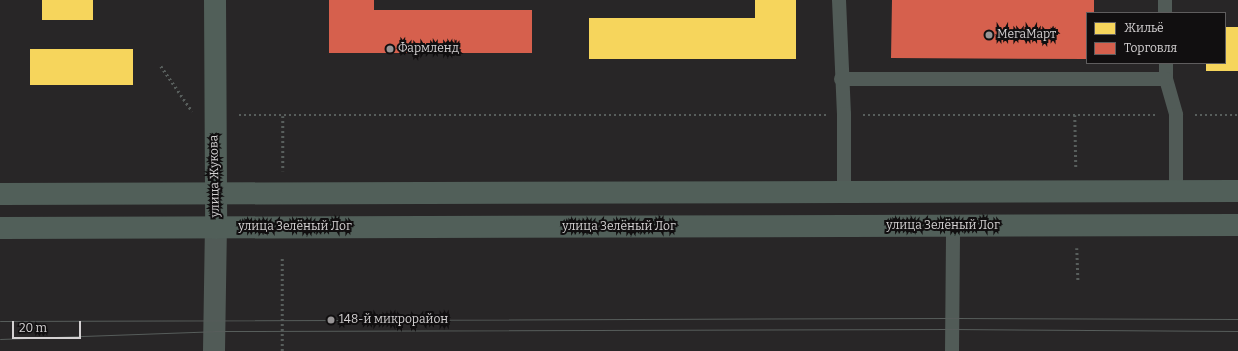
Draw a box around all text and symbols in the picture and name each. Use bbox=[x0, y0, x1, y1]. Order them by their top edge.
legend bbox=[1086, 12, 1226, 64]
text: Жильё bbox=[1124, 21, 1164, 35]
place label: МегаМарт bbox=[997, 28, 1056, 42]
marker: МегаМарт bbox=[984, 30, 994, 40]
text: Торговля bbox=[1124, 41, 1177, 55]
place label: Фармленд bbox=[398, 42, 459, 56]
marker: Фармленд bbox=[385, 44, 395, 54]
street label: улица Жукова bbox=[207, 135, 223, 217]
street label: улица Зелёный Лог bbox=[886, 219, 1000, 233]
street label: улица Зелёный Лог bbox=[238, 220, 352, 234]
street label: улица Зелёный Лог bbox=[562, 220, 676, 234]
scale bar bbox=[14, 313, 83, 339]
place label: 148-й микрорайон bbox=[339, 313, 448, 327]
marker: 148-й микрорайон bbox=[326, 315, 336, 325]
text: 20 m bbox=[19, 321, 47, 335]

